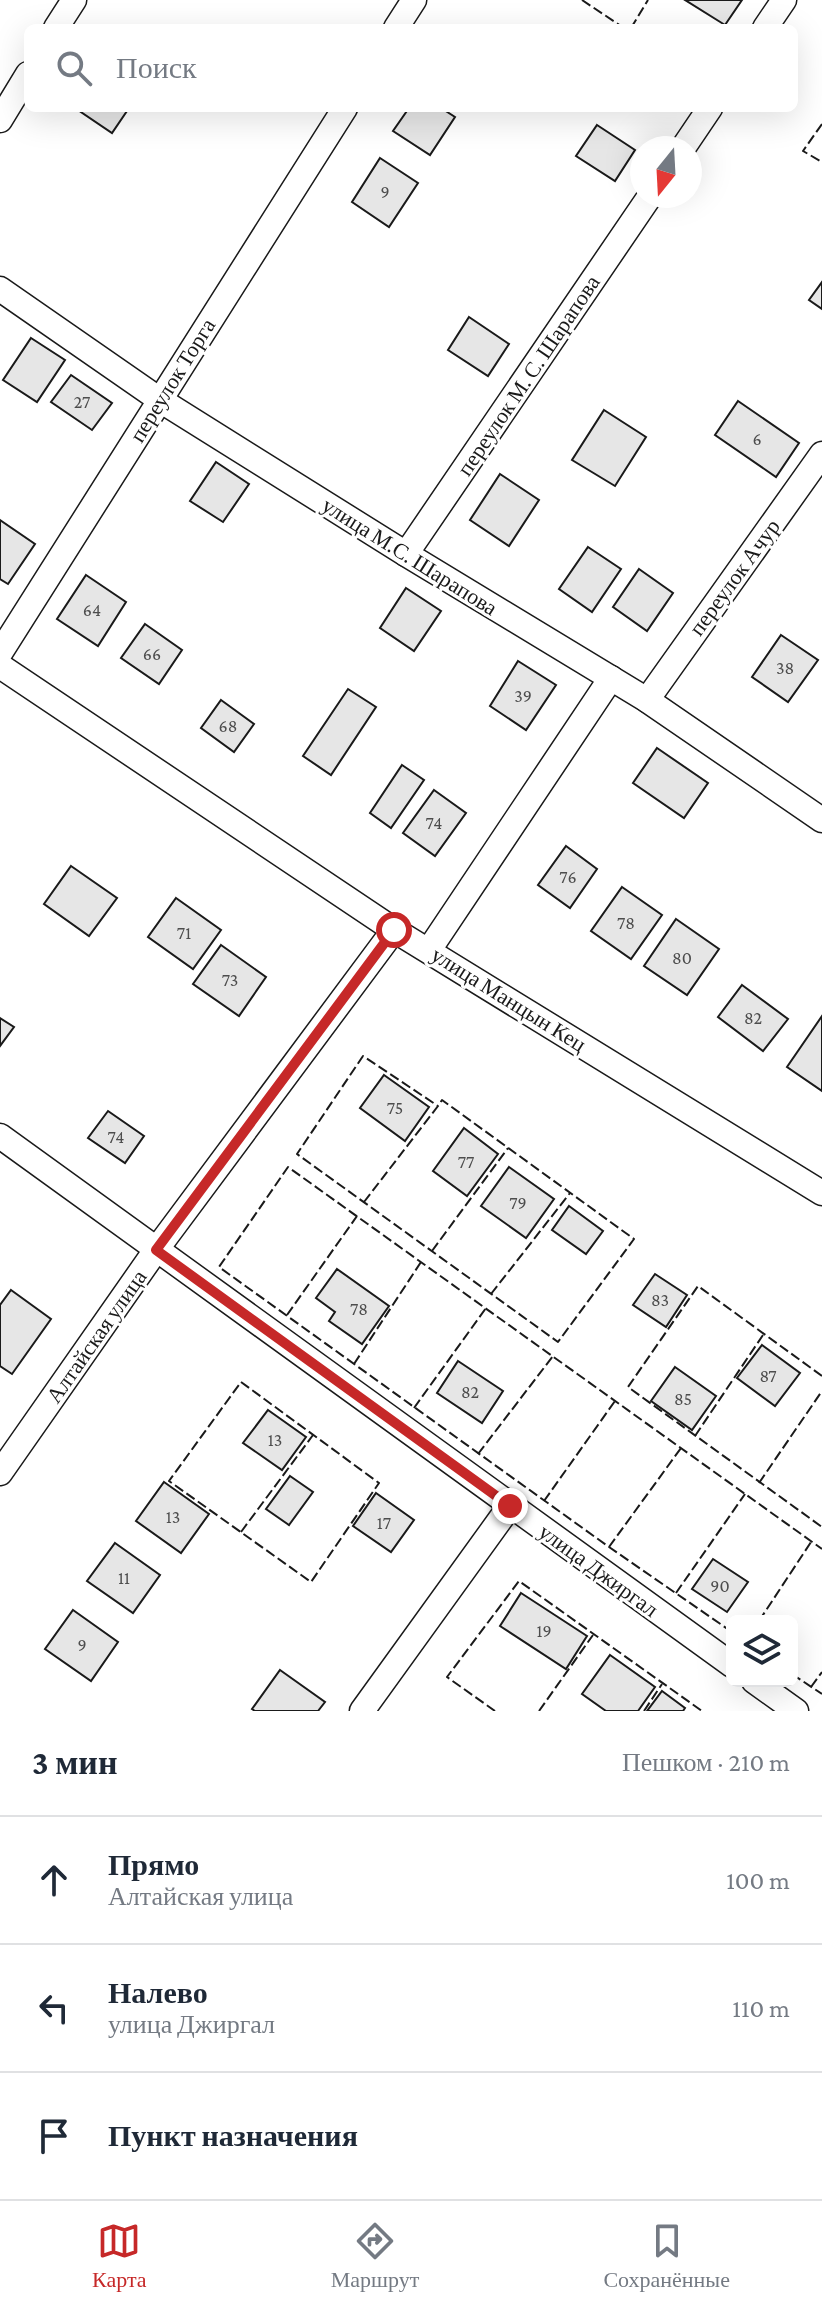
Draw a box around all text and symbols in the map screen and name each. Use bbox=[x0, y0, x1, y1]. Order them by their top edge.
search box bbox=[24, 24, 798, 112]
icon: search bbox=[52, 46, 96, 90]
text: Поиск bbox=[116, 51, 197, 84]
north arrow bbox=[630, 136, 702, 208]
house number: 9 bbox=[380, 182, 390, 202]
street label: переулок М. С. Шарапова bbox=[452, 270, 605, 480]
street label: переулок Торга bbox=[124, 314, 221, 447]
house number: 27 bbox=[74, 392, 90, 412]
house number: 6 bbox=[752, 429, 762, 449]
street label: улица М.С. Шарапова bbox=[317, 492, 502, 621]
street label: переулок Ачур bbox=[684, 514, 785, 640]
house number: 64 bbox=[83, 600, 101, 620]
house number: 66 bbox=[143, 644, 161, 664]
house number: 38 bbox=[776, 658, 794, 678]
house number: 39 bbox=[514, 686, 532, 706]
house number: 68 bbox=[219, 716, 237, 736]
house number: 74 bbox=[426, 813, 442, 833]
house number: 76 bbox=[559, 867, 577, 887]
route start bbox=[376, 912, 412, 948]
house number: 78 bbox=[617, 913, 635, 933]
house number: 71 bbox=[177, 923, 191, 943]
street label: улица Манцын Кец bbox=[427, 942, 591, 1057]
house number: 80 bbox=[672, 948, 692, 968]
house number: 73 bbox=[222, 970, 238, 990]
house number: 82 bbox=[744, 1008, 762, 1028]
house number: 75 bbox=[387, 1098, 403, 1118]
house number: 74 bbox=[108, 1127, 124, 1147]
house number: 77 bbox=[458, 1152, 474, 1172]
house number: 79 bbox=[509, 1193, 527, 1213]
street label: Алтайская улица bbox=[41, 1265, 152, 1408]
house number: 83 bbox=[651, 1290, 669, 1310]
house number: 78 bbox=[350, 1299, 368, 1319]
house number: 87 bbox=[759, 1366, 777, 1386]
house number: 82 bbox=[461, 1382, 479, 1402]
house number: 85 bbox=[674, 1389, 692, 1409]
house number: 13 bbox=[268, 1430, 282, 1450]
route end bbox=[492, 1488, 528, 1524]
house number: 13 bbox=[166, 1507, 180, 1527]
house number: 17 bbox=[377, 1513, 391, 1533]
street label: улица Джиргал bbox=[534, 1519, 663, 1622]
house number: 11 bbox=[118, 1568, 130, 1588]
house number: 90 bbox=[710, 1576, 730, 1596]
map controls bbox=[726, 1615, 798, 1687]
button: layers bbox=[726, 1615, 798, 1687]
house number: 19 bbox=[536, 1621, 552, 1641]
house number: 9 bbox=[77, 1635, 87, 1655]
text: 3 мин bbox=[32, 1744, 117, 1781]
text: Пешком · 210 m bbox=[622, 1748, 790, 1777]
text: Прямо bbox=[108, 1848, 199, 1881]
icon: ahead bbox=[32, 1858, 76, 1902]
text: 100 m bbox=[726, 1866, 790, 1895]
text: Алтайская улица bbox=[108, 1882, 293, 1911]
text: Налево bbox=[108, 1976, 208, 2009]
icon: left bbox=[32, 1986, 76, 2030]
text: 110 m bbox=[732, 1994, 790, 2023]
text: улица Джиргал bbox=[108, 2010, 275, 2039]
icon: arrive bbox=[32, 2114, 76, 2158]
text: Пункт назначения bbox=[108, 2119, 358, 2152]
tab: Карта bbox=[92, 2219, 147, 2293]
tab: Маршрут bbox=[331, 2219, 419, 2293]
tab: Сохранённые bbox=[603, 2219, 730, 2293]

